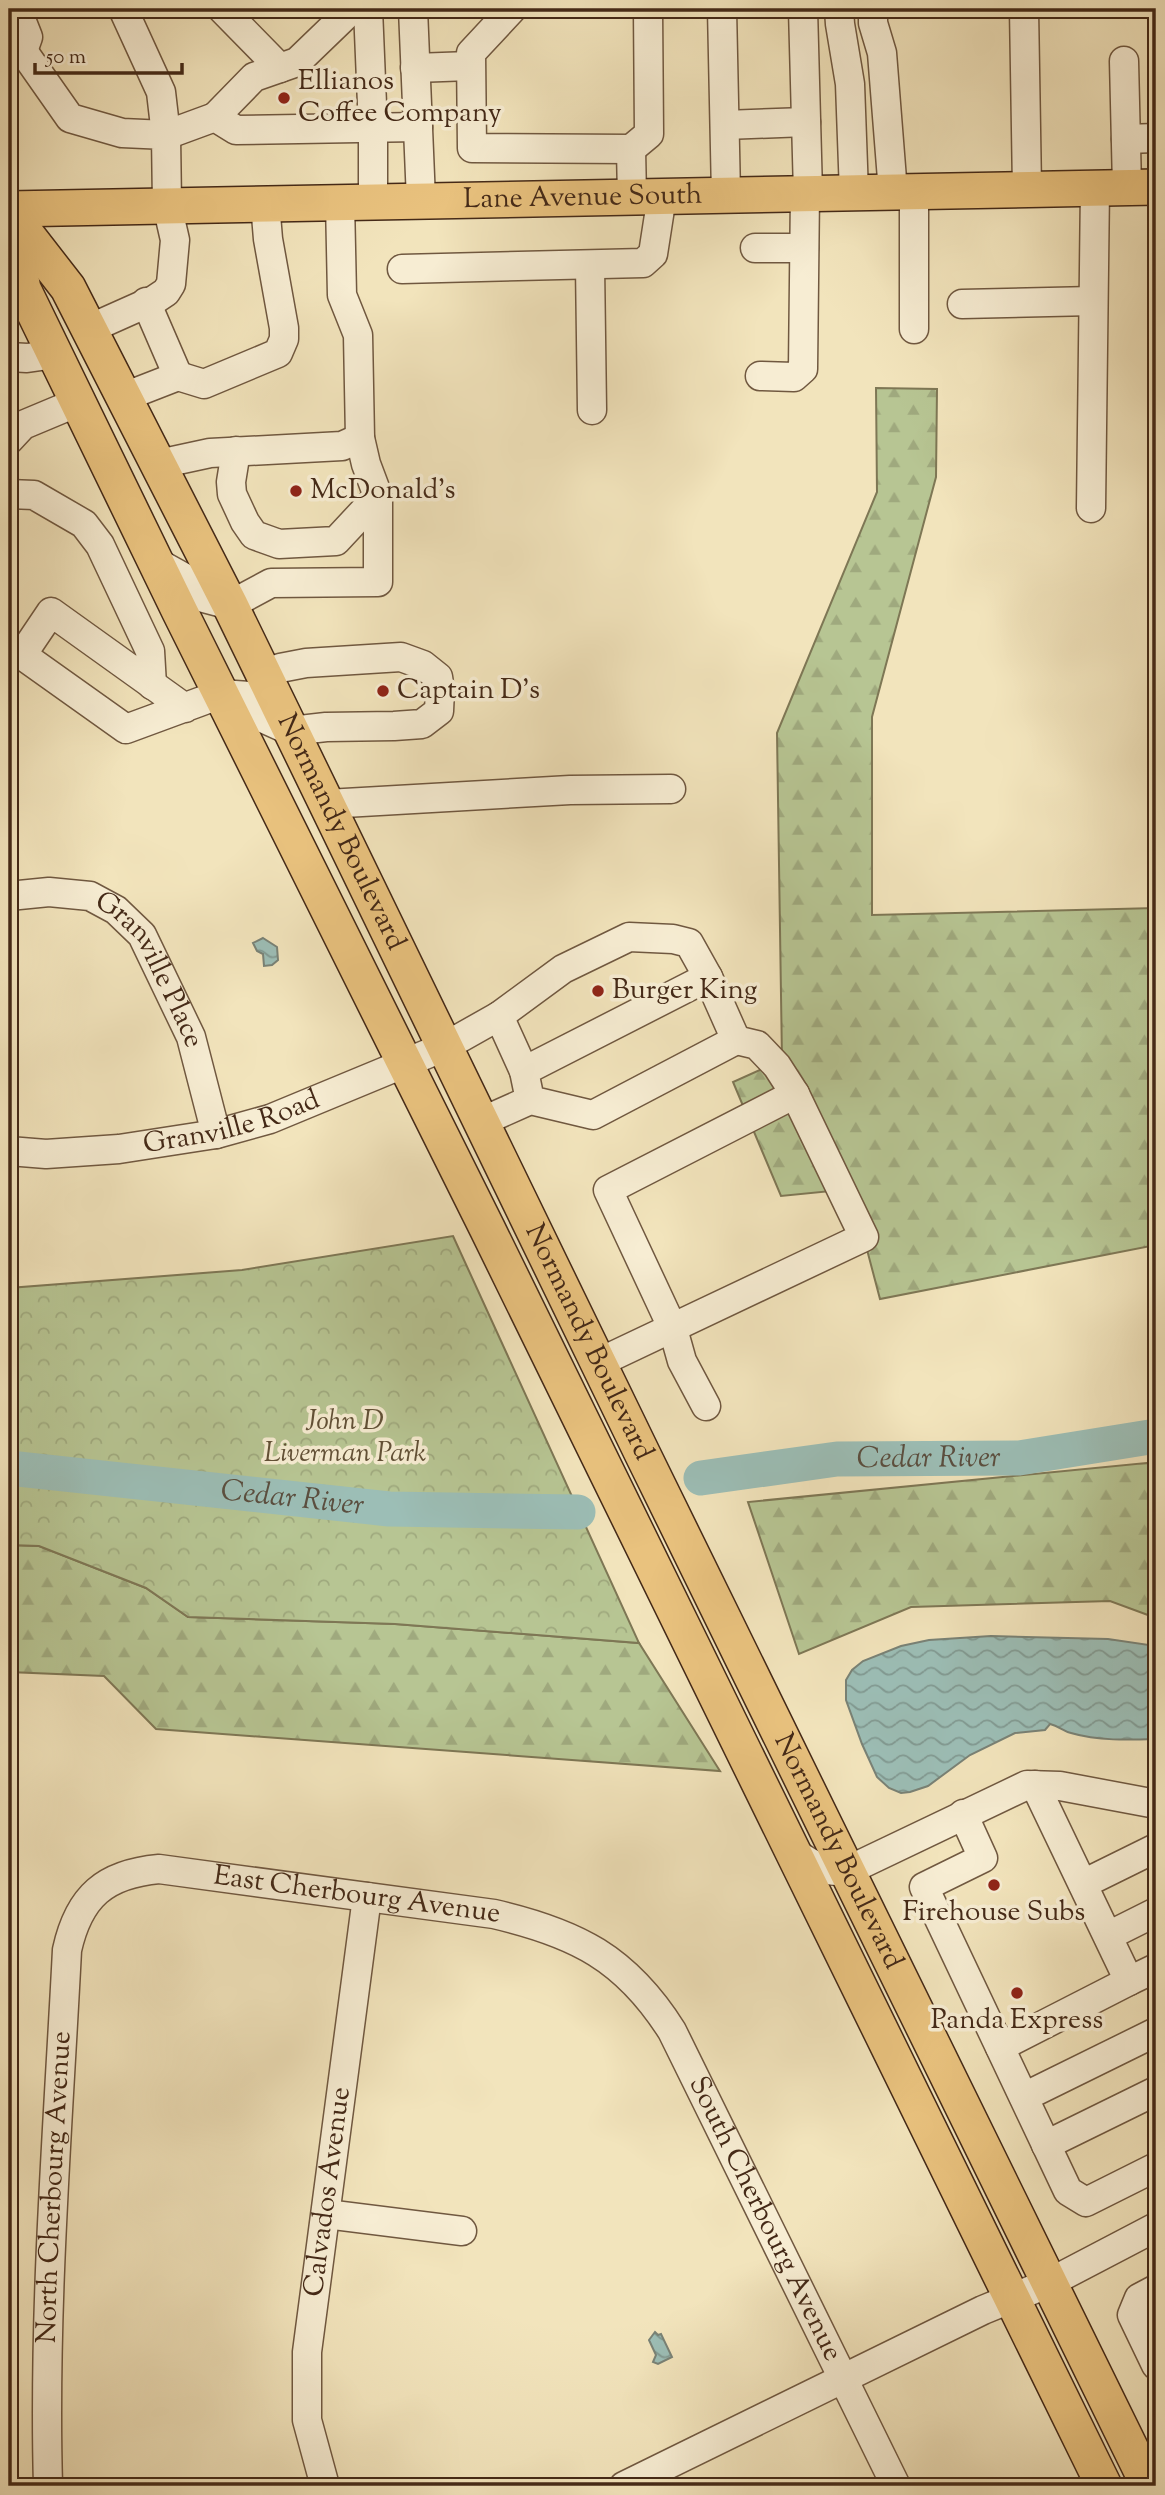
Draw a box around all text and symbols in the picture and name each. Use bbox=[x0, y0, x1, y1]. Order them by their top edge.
scale bar bbox=[35, 32, 182, 76]
text: 50 m bbox=[45, 43, 86, 73]
place label: Ellianos Coffee Company bbox=[298, 62, 502, 134]
marker: Ellianos Coffee Company bbox=[276, 90, 292, 106]
street label: Lane Avenue South bbox=[463, 176, 703, 220]
place label: McDonald's bbox=[310, 471, 456, 511]
marker: McDonald's bbox=[288, 483, 304, 499]
place label: Captain D's bbox=[397, 671, 540, 711]
marker: Captain D's bbox=[375, 683, 391, 699]
street label: Normandy Boulevard bbox=[266, 707, 415, 958]
street label: Granville Place bbox=[88, 882, 213, 1052]
place label: Burger King bbox=[612, 971, 757, 1011]
marker: Burger King bbox=[590, 983, 606, 999]
street label: Granville Road bbox=[140, 1080, 326, 1165]
street label: Normandy Boulevard bbox=[514, 1217, 663, 1467]
park label: John D Liverman Park bbox=[264, 1402, 427, 1474]
water label: Cedar River bbox=[857, 1437, 1001, 1480]
water label: Cedar River bbox=[219, 1469, 367, 1528]
street label: Normandy Boulevard bbox=[763, 1727, 913, 1977]
street label: East Cherbourg Avenue bbox=[211, 1857, 503, 1935]
marker: Firehouse Subs bbox=[986, 1877, 1002, 1893]
place label: Firehouse Subs bbox=[903, 1893, 1085, 1933]
marker: Panda Express bbox=[1009, 1985, 1025, 2001]
place label: Panda Express bbox=[931, 2001, 1103, 2041]
street label: North Cherbourg Avenue bbox=[28, 2030, 83, 2344]
street label: South Cherbourg Avenue bbox=[678, 2070, 852, 2368]
street label: Calvados Avenue bbox=[294, 2084, 362, 2299]

